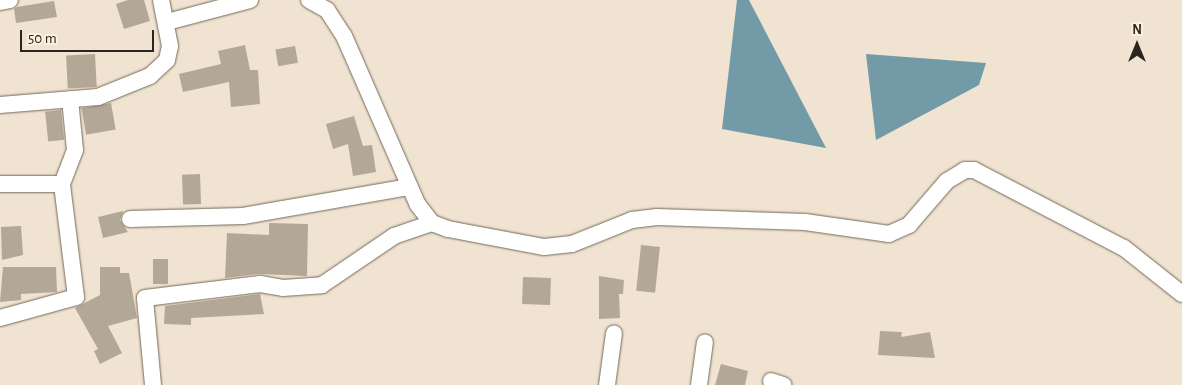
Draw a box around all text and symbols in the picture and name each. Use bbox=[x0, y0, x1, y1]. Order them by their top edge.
scale bar bbox=[22, 20, 156, 52]
north arrow bbox=[1112, 20, 1162, 70]
text: N bbox=[1132, 23, 1142, 37]
text: 50 m bbox=[28, 31, 57, 46]

